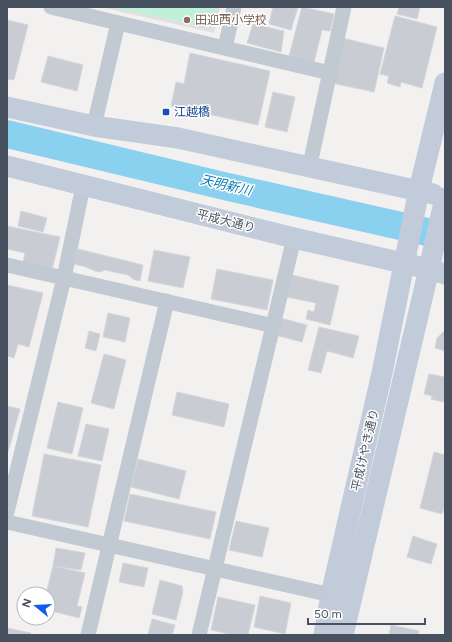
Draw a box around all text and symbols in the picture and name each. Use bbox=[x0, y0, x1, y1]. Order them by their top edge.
place label: 田迎西小学校 bbox=[195, 13, 267, 27]
marker: 田迎西小学校 bbox=[182, 15, 192, 25]
place label: 江越橋 bbox=[174, 105, 210, 119]
marker: 江越橋 bbox=[161, 107, 171, 117]
water label: 天明新川 bbox=[199, 172, 255, 199]
street label: 平成大通り bbox=[195, 207, 257, 235]
street label: 平成けやき通り bbox=[349, 407, 381, 493]
north arrow bbox=[16, 586, 56, 626]
text: N bbox=[19, 597, 34, 609]
scale bar bbox=[308, 600, 425, 626]
text: 50 m bbox=[314, 607, 342, 621]

